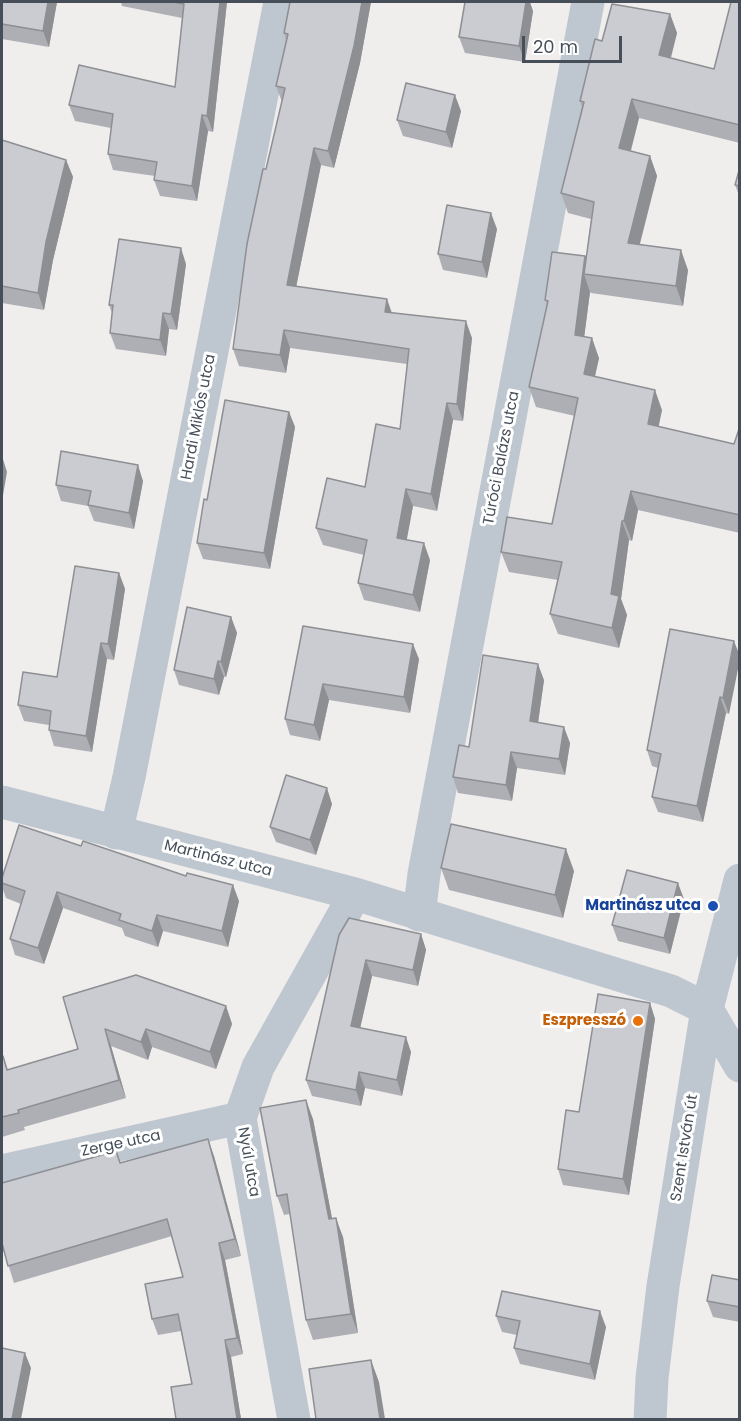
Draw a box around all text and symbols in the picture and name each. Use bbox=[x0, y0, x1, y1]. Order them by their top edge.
scale bar bbox=[525, 24, 626, 62]
text: 20 m bbox=[533, 34, 578, 59]
street label: Hardi Miklós utca bbox=[178, 353, 220, 481]
street label: Túróci Balázs utca bbox=[480, 390, 524, 526]
street label: Martinász utca bbox=[162, 837, 274, 881]
place label: Martinász utca bbox=[585, 897, 701, 915]
marker: Martinász utca bbox=[706, 899, 720, 913]
place label: Eszpresszó bbox=[542, 1012, 626, 1030]
marker: Eszpresszó bbox=[631, 1014, 645, 1028]
street label: Szent István út bbox=[668, 1093, 702, 1203]
street label: Nyúl utca bbox=[233, 1126, 263, 1198]
street label: Zerge utca bbox=[80, 1127, 162, 1161]

